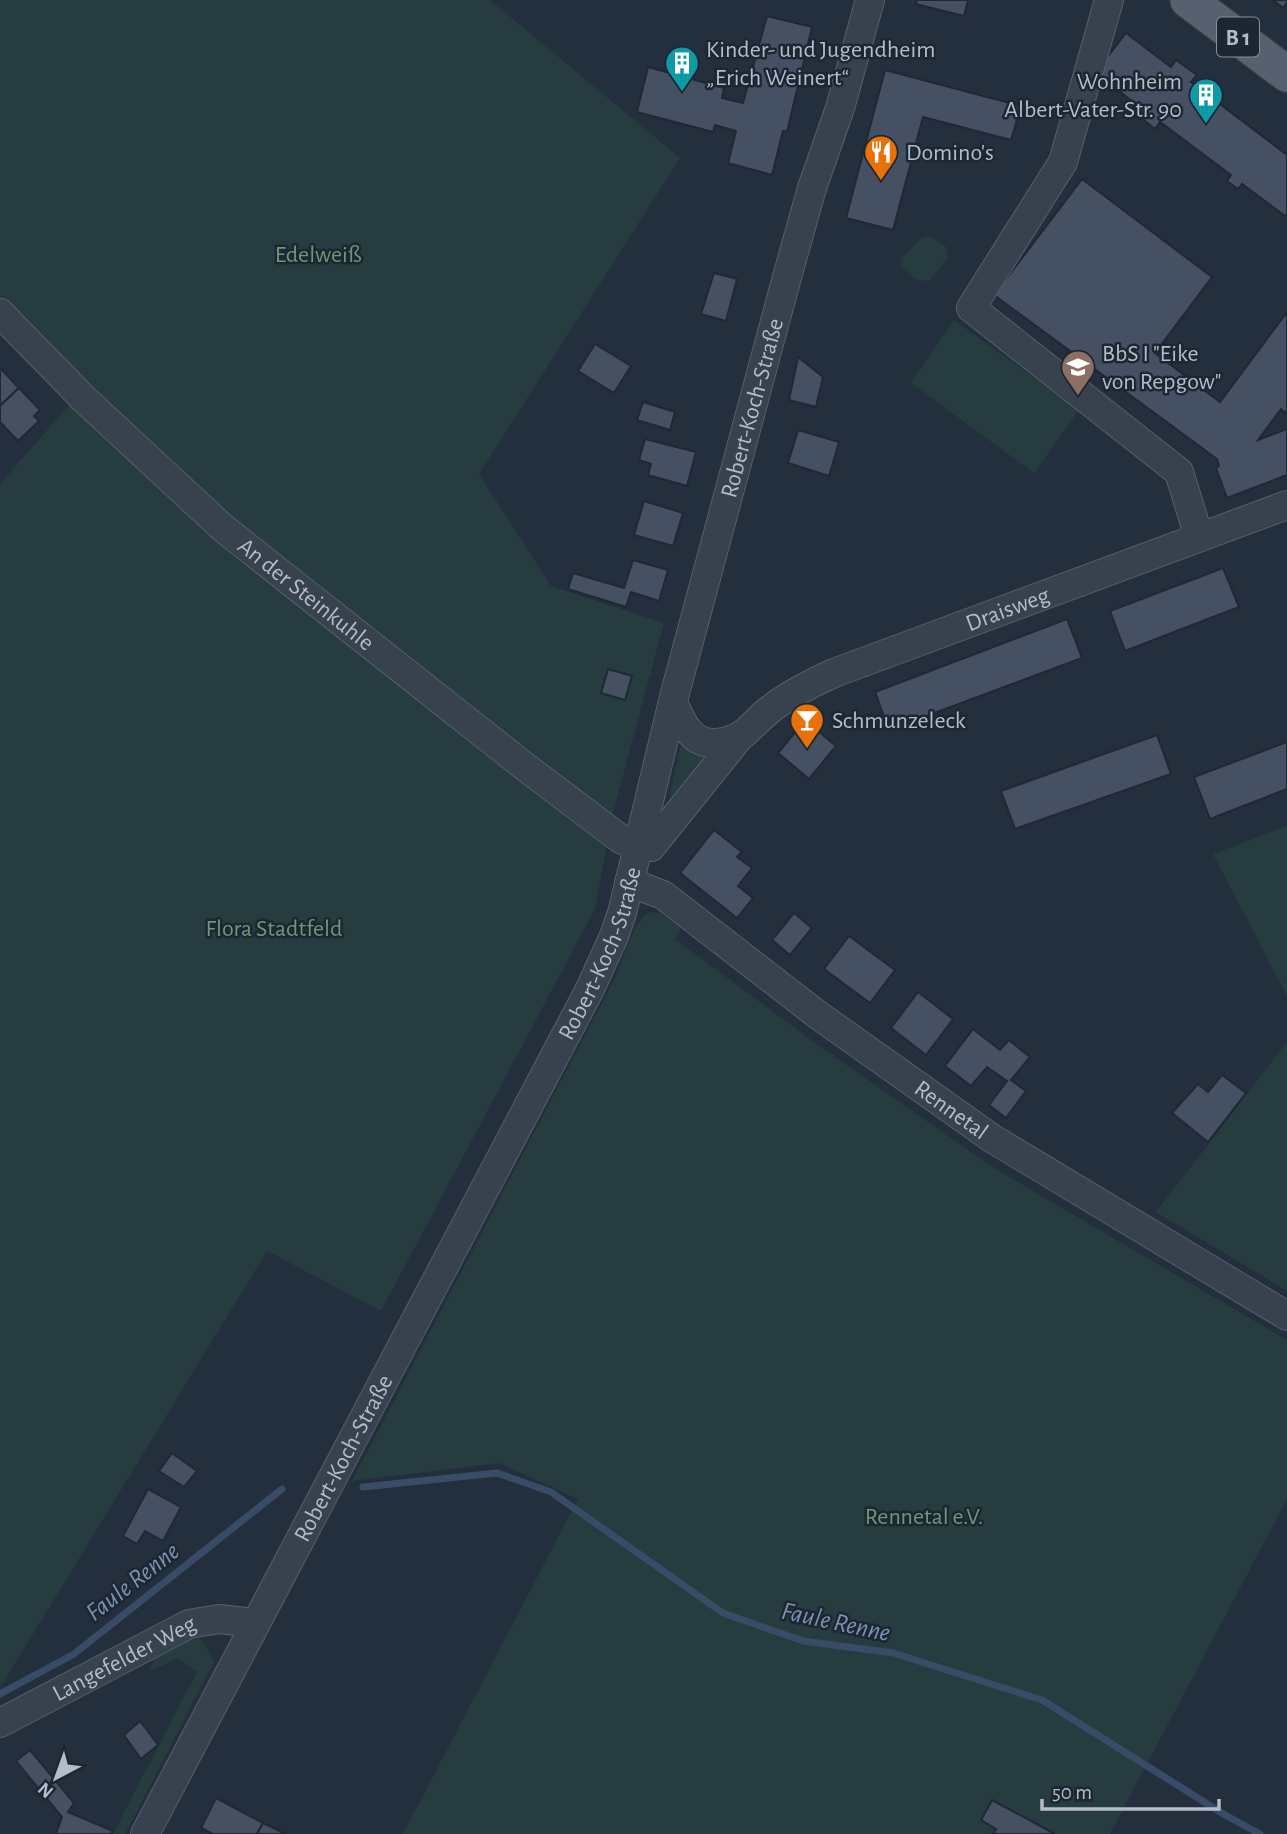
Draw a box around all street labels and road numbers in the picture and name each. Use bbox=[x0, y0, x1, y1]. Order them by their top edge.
road number: B 1 bbox=[1217, 18, 1259, 56]
street label: Robert-Koch-Straße bbox=[717, 316, 788, 501]
street label: An der Steinkuhle bbox=[233, 534, 378, 655]
street label: Draisweg bbox=[963, 583, 1053, 636]
street label: Robert-Koch-Straße bbox=[554, 865, 646, 1044]
street label: Rennetal bbox=[910, 1076, 992, 1144]
street label: Robert-Koch-Straße bbox=[290, 1371, 398, 1546]
street label: Langefelder Weg bbox=[49, 1611, 200, 1706]

